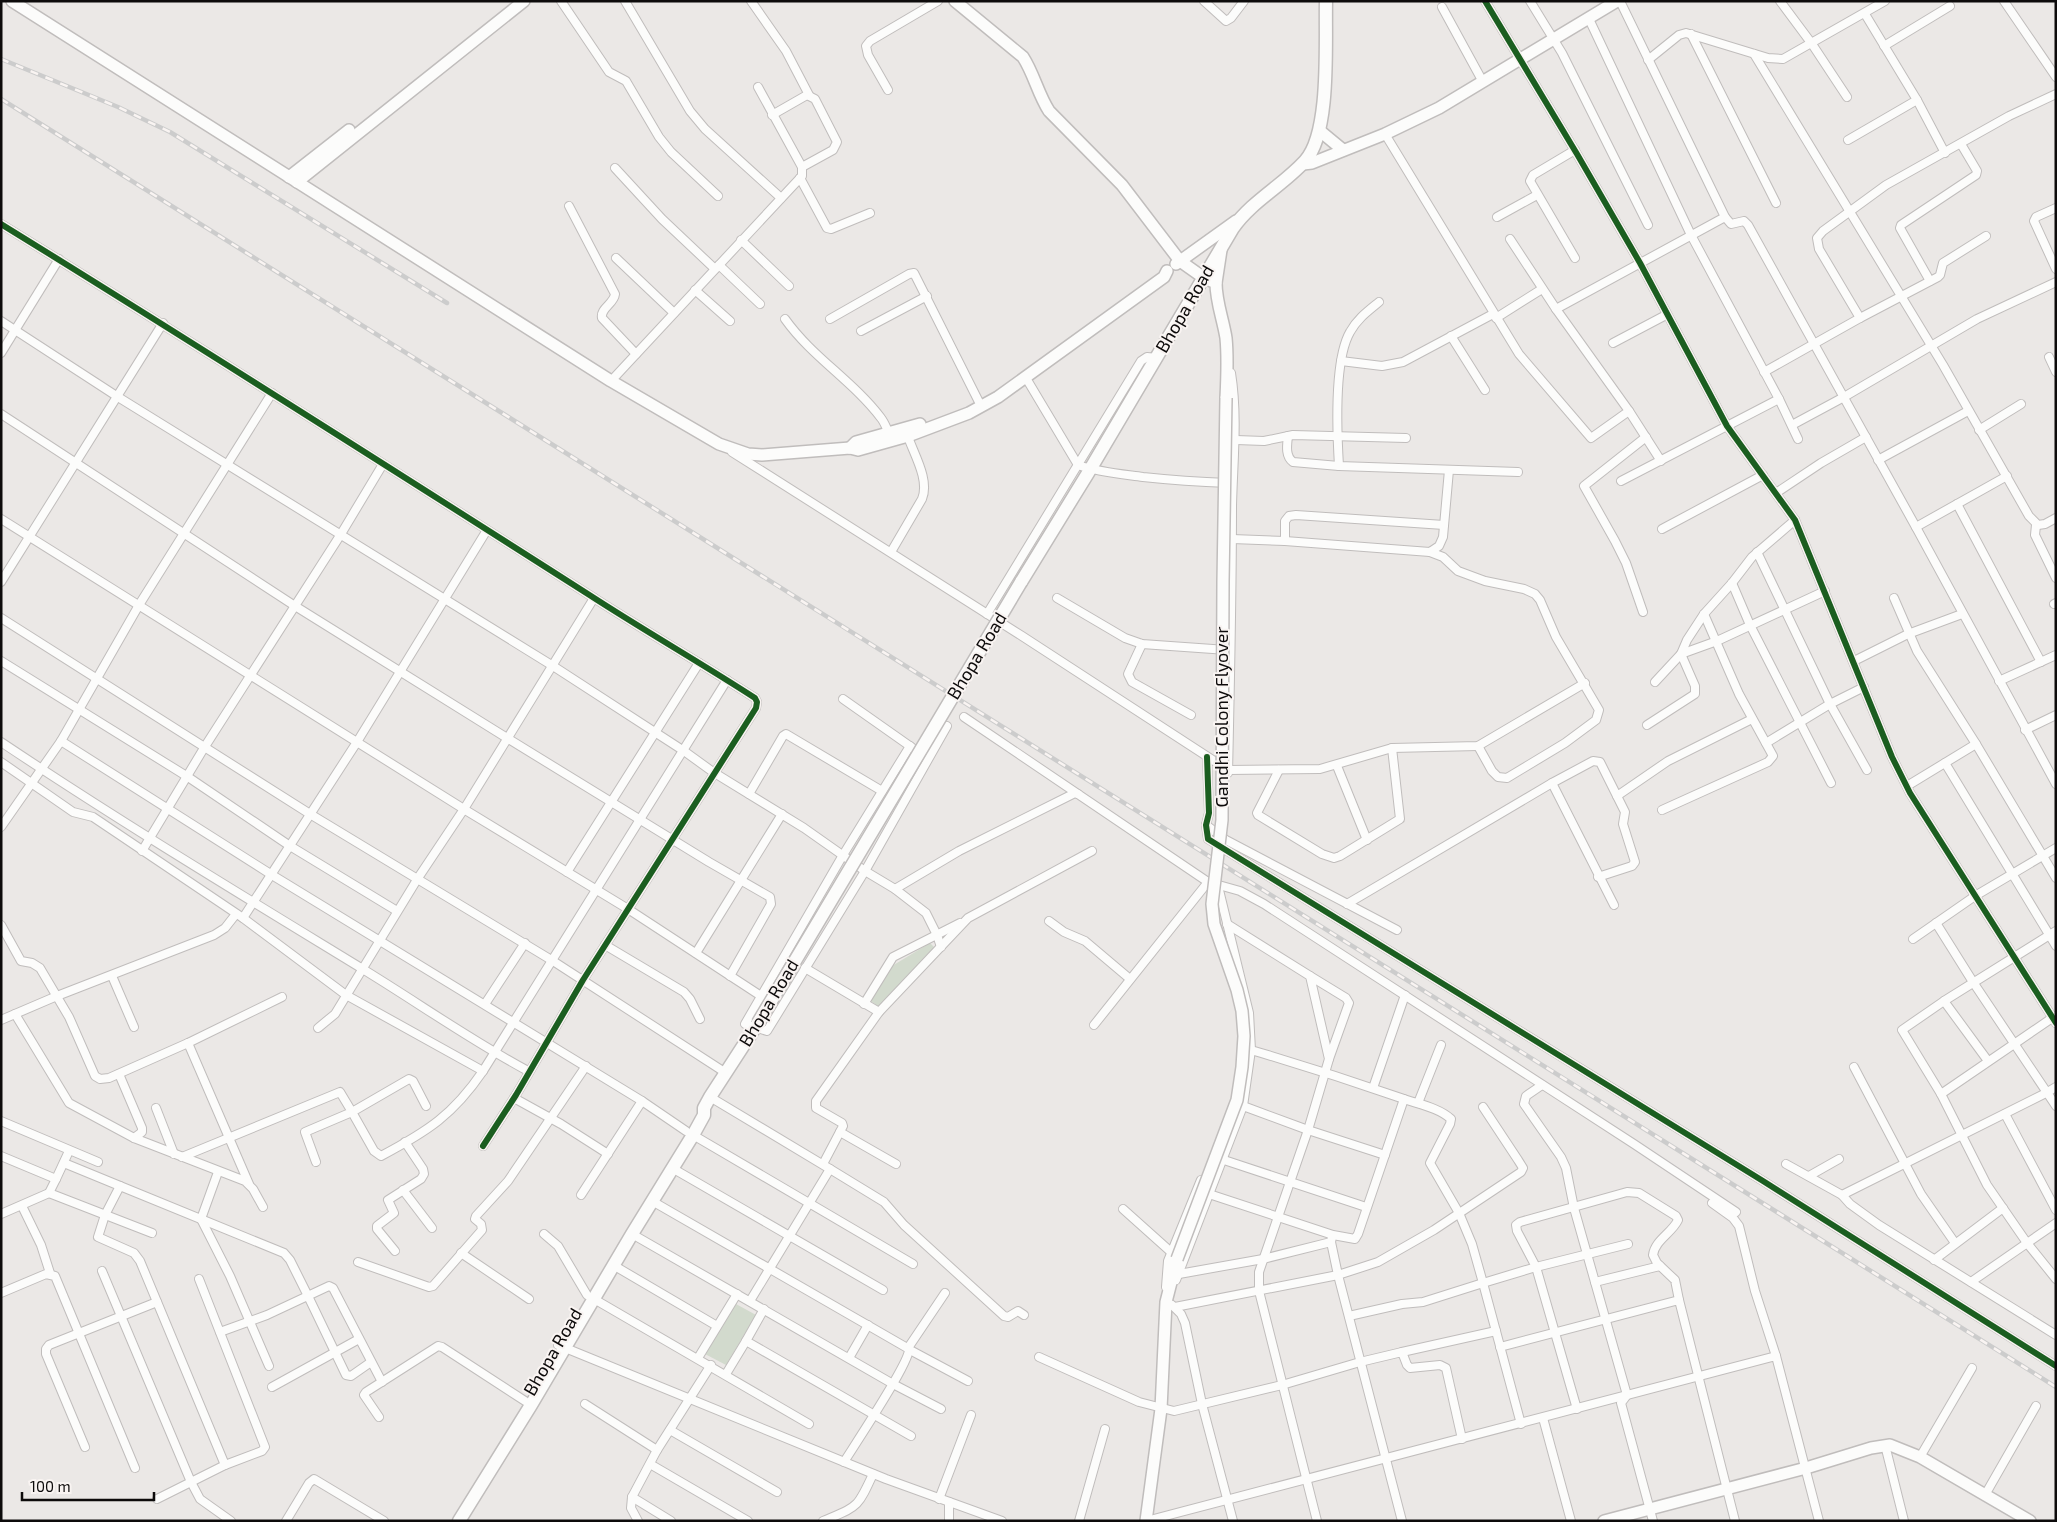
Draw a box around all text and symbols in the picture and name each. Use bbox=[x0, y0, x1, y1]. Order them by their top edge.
street label: Bhopa Road bbox=[1150, 261, 1218, 356]
street label: Bhopa Road bbox=[942, 608, 1011, 703]
street label: Gandhi Colony Flyover bbox=[1210, 626, 1232, 808]
street label: Bhopa Road bbox=[734, 955, 803, 1050]
street label: Bhopa Road bbox=[518, 1304, 586, 1399]
scale bar bbox=[22, 1470, 155, 1502]
text: 100 m bbox=[30, 1477, 71, 1495]

